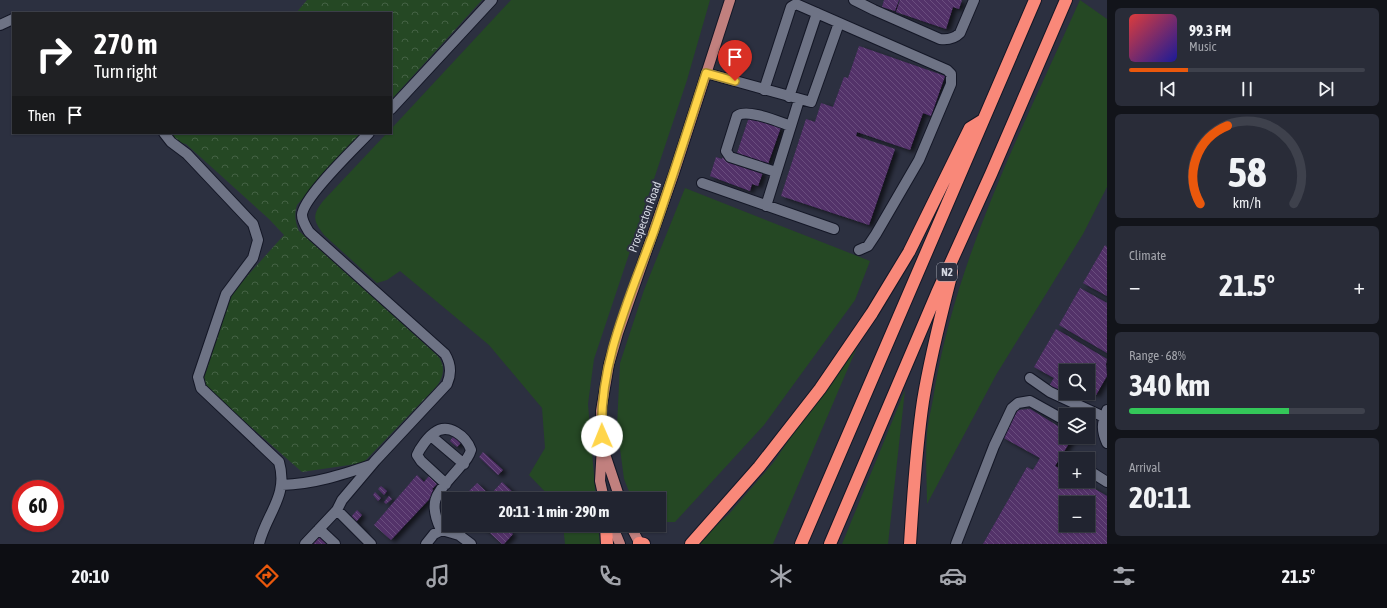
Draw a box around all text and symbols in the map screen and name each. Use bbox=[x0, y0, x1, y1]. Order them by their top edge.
text: 99.3 FM bbox=[1189, 22, 1231, 39]
icon: right bbox=[28, 28, 80, 80]
text: 270 m bbox=[94, 28, 157, 60]
text: Music bbox=[1189, 39, 1216, 54]
pin bbox=[718, 40, 752, 81]
icon: arrive bbox=[724, 46, 746, 68]
text: Turn right bbox=[94, 61, 157, 82]
icon: previous bbox=[1157, 78, 1179, 100]
icon: pause bbox=[1236, 78, 1258, 100]
icon: next bbox=[1315, 78, 1337, 100]
icon: arrive bbox=[64, 104, 86, 126]
text: Then bbox=[28, 107, 56, 124]
text: 58 bbox=[1227, 148, 1267, 196]
street label: Prospecton Road bbox=[626, 180, 664, 254]
text: km/h bbox=[1233, 195, 1261, 211]
text: Climate bbox=[1129, 248, 1166, 263]
road number: N2 bbox=[937, 263, 957, 281]
text: 21.5° bbox=[1219, 268, 1275, 302]
text: − bbox=[1129, 273, 1140, 299]
text: + bbox=[1354, 273, 1365, 299]
text: Range · 68% bbox=[1129, 348, 1186, 363]
map controls bbox=[1059, 364, 1095, 532]
button: search bbox=[1059, 364, 1095, 400]
text: 340 km bbox=[1129, 368, 1210, 402]
button: layers bbox=[1059, 408, 1095, 444]
position arrow bbox=[581, 415, 623, 457]
button: + bbox=[1059, 452, 1095, 488]
text: Arrival bbox=[1129, 460, 1161, 475]
speed limit sign: 60 bbox=[12, 480, 64, 532]
text: 20:11 bbox=[1129, 480, 1191, 514]
button: − bbox=[1059, 496, 1095, 532]
text: 20:11 · 1 min · 290 m bbox=[499, 503, 609, 520]
icon: directions bbox=[253, 562, 281, 590]
icon: music bbox=[424, 562, 452, 590]
icon: phone bbox=[596, 562, 624, 590]
icon: climate bbox=[767, 562, 795, 590]
icon: car bbox=[939, 562, 967, 590]
icon: filters bbox=[1110, 562, 1138, 590]
text: 20:10 bbox=[72, 566, 109, 587]
text: 21.5° bbox=[1282, 566, 1315, 587]

